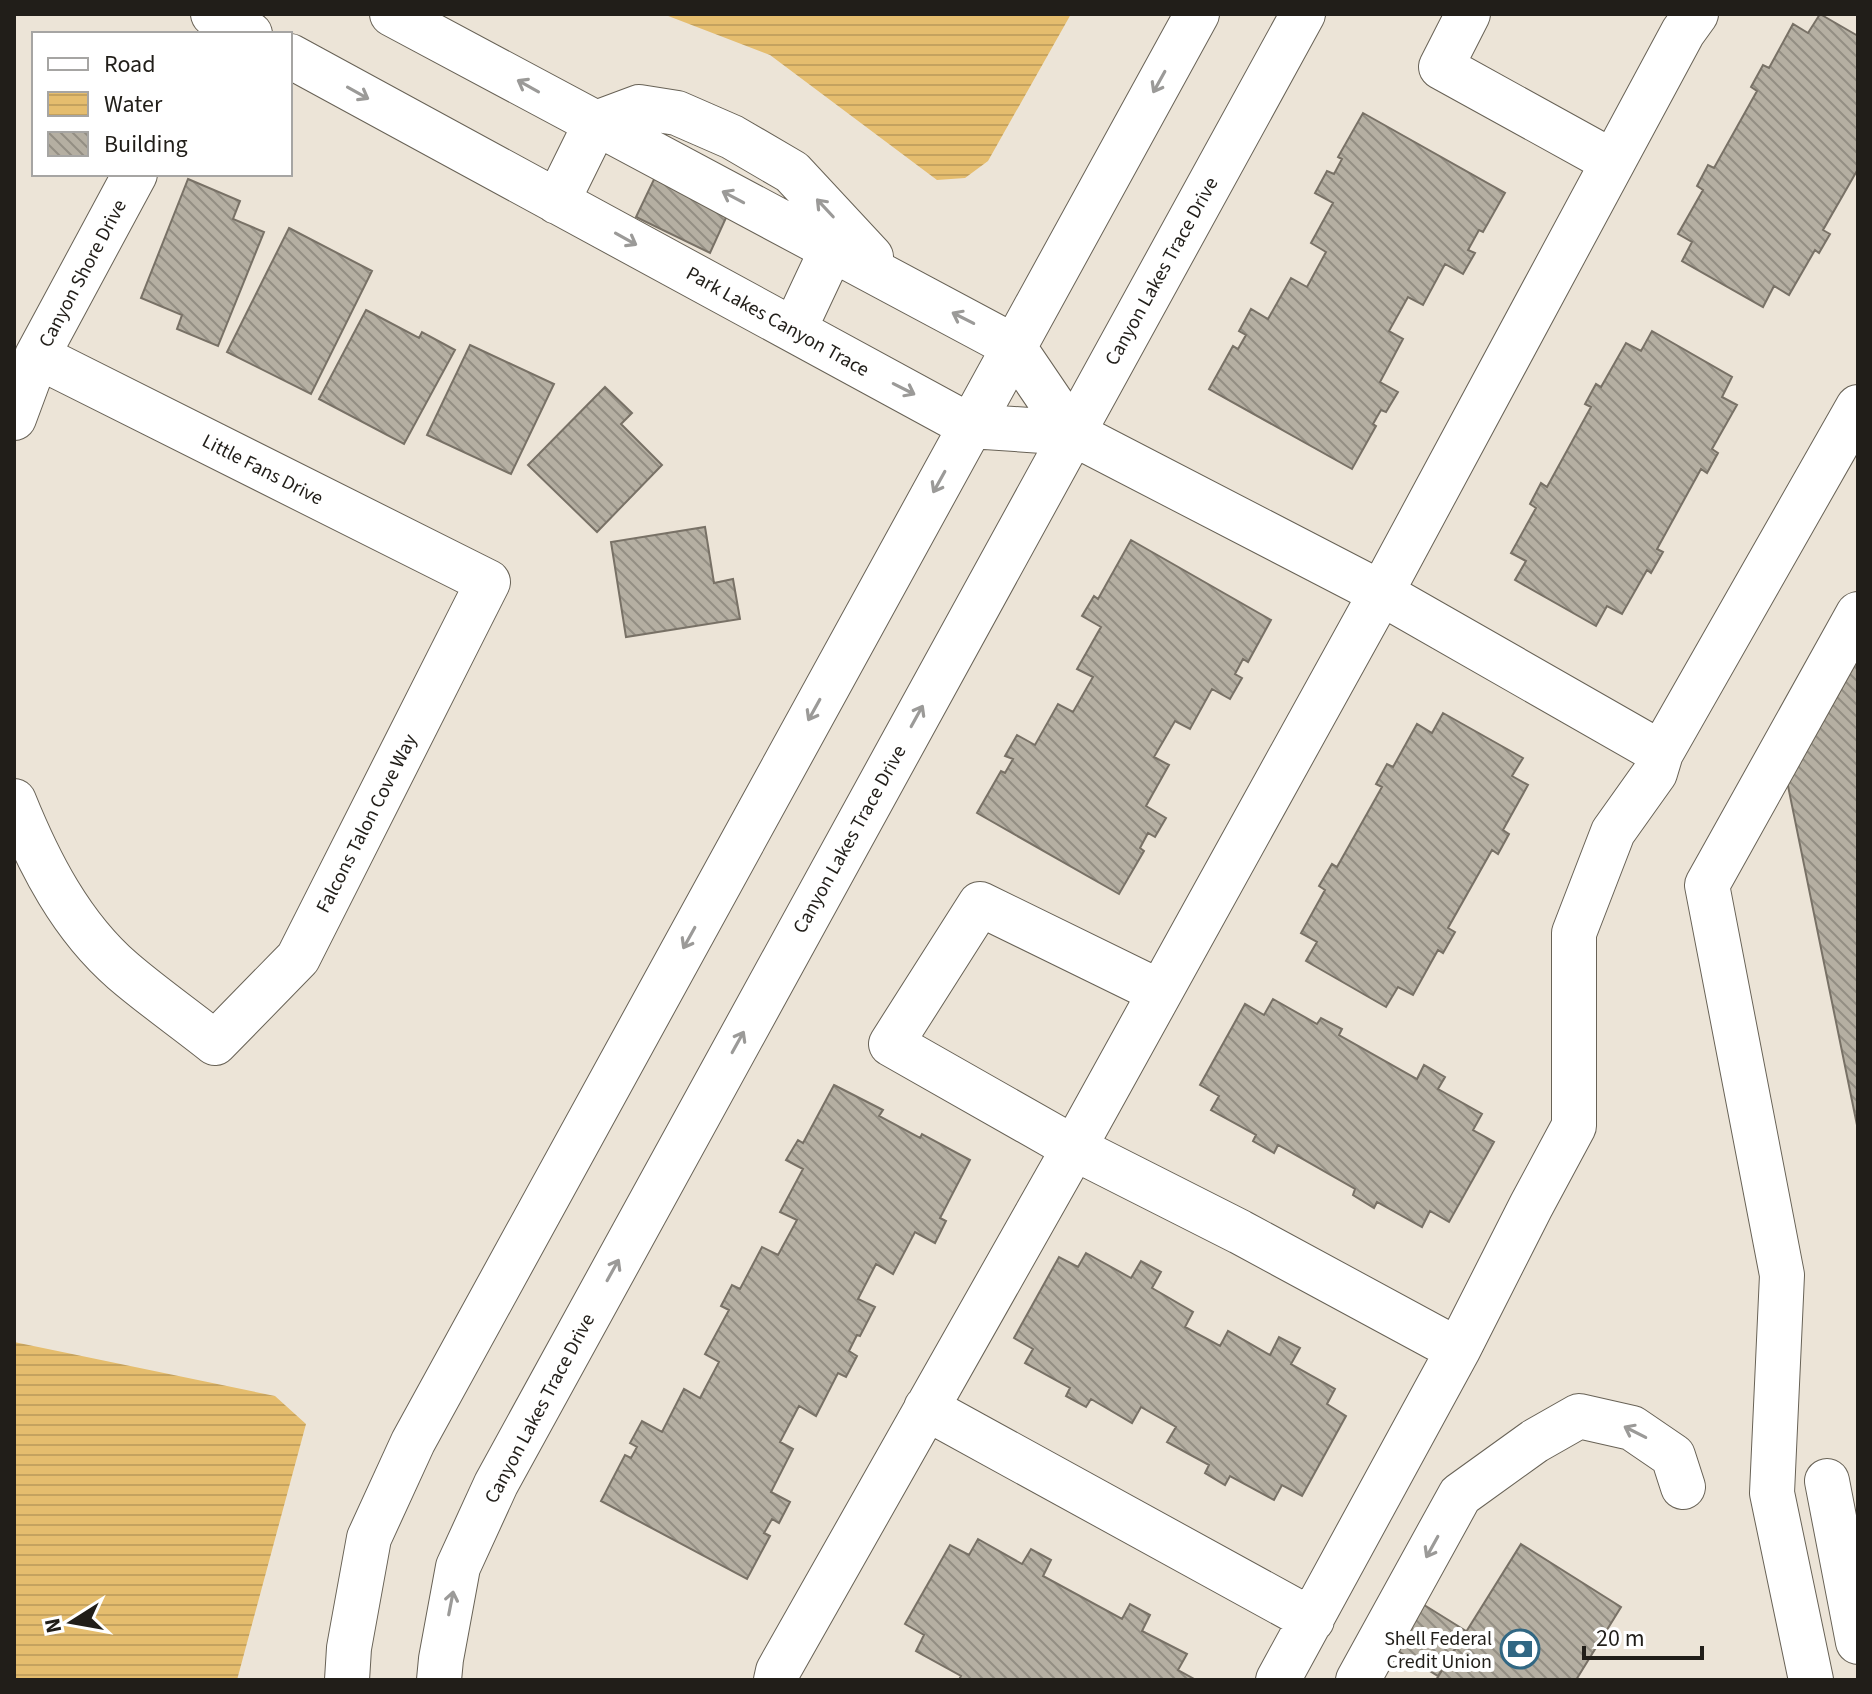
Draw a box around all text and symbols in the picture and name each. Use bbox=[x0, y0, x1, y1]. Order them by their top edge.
legend bbox=[32, 32, 292, 176]
text: Road bbox=[104, 47, 156, 82]
one-way arrow bbox=[1151, 70, 1166, 94]
one-way arrow bbox=[517, 77, 540, 93]
one-way arrow bbox=[346, 86, 370, 101]
text: Water bbox=[104, 87, 163, 122]
text: Building bbox=[104, 127, 188, 162]
street label: Canyon Lakes Trace Drive bbox=[1098, 172, 1225, 371]
one-way arrow bbox=[722, 188, 746, 204]
street label: Canyon Shore Drive bbox=[32, 194, 134, 352]
one-way arrow bbox=[815, 198, 834, 218]
one-way arrow bbox=[614, 231, 637, 247]
street label: Park Lakes Canyon Trace bbox=[681, 260, 874, 384]
one-way arrow bbox=[952, 310, 976, 325]
one-way arrow bbox=[891, 382, 915, 398]
street label: Little Fans Drive bbox=[197, 427, 328, 513]
one-way arrow bbox=[931, 469, 946, 493]
one-way arrow bbox=[806, 697, 821, 721]
one-way arrow bbox=[909, 704, 925, 728]
street label: Falcons Talon Cove Way bbox=[310, 728, 425, 918]
street label: Canyon Lakes Trace Drive bbox=[786, 740, 913, 939]
one-way arrow bbox=[681, 925, 697, 949]
one-way arrow bbox=[730, 1031, 746, 1054]
one-way arrow bbox=[605, 1259, 621, 1282]
street label: Canyon Lakes Trace Drive bbox=[478, 1308, 602, 1508]
one-way arrow bbox=[1623, 1424, 1647, 1439]
one-way arrow bbox=[1424, 1534, 1439, 1558]
north arrow bbox=[32, 1582, 112, 1662]
one-way arrow bbox=[445, 1591, 460, 1616]
scale bar bbox=[1584, 1610, 1702, 1660]
text: N bbox=[36, 1615, 70, 1636]
text: 20 m bbox=[1596, 1621, 1645, 1656]
place label: Shell Federal Credit Union bbox=[1384, 1625, 1492, 1676]
bank icon: Shell Federal Credit Union bbox=[1499, 1628, 1541, 1670]

